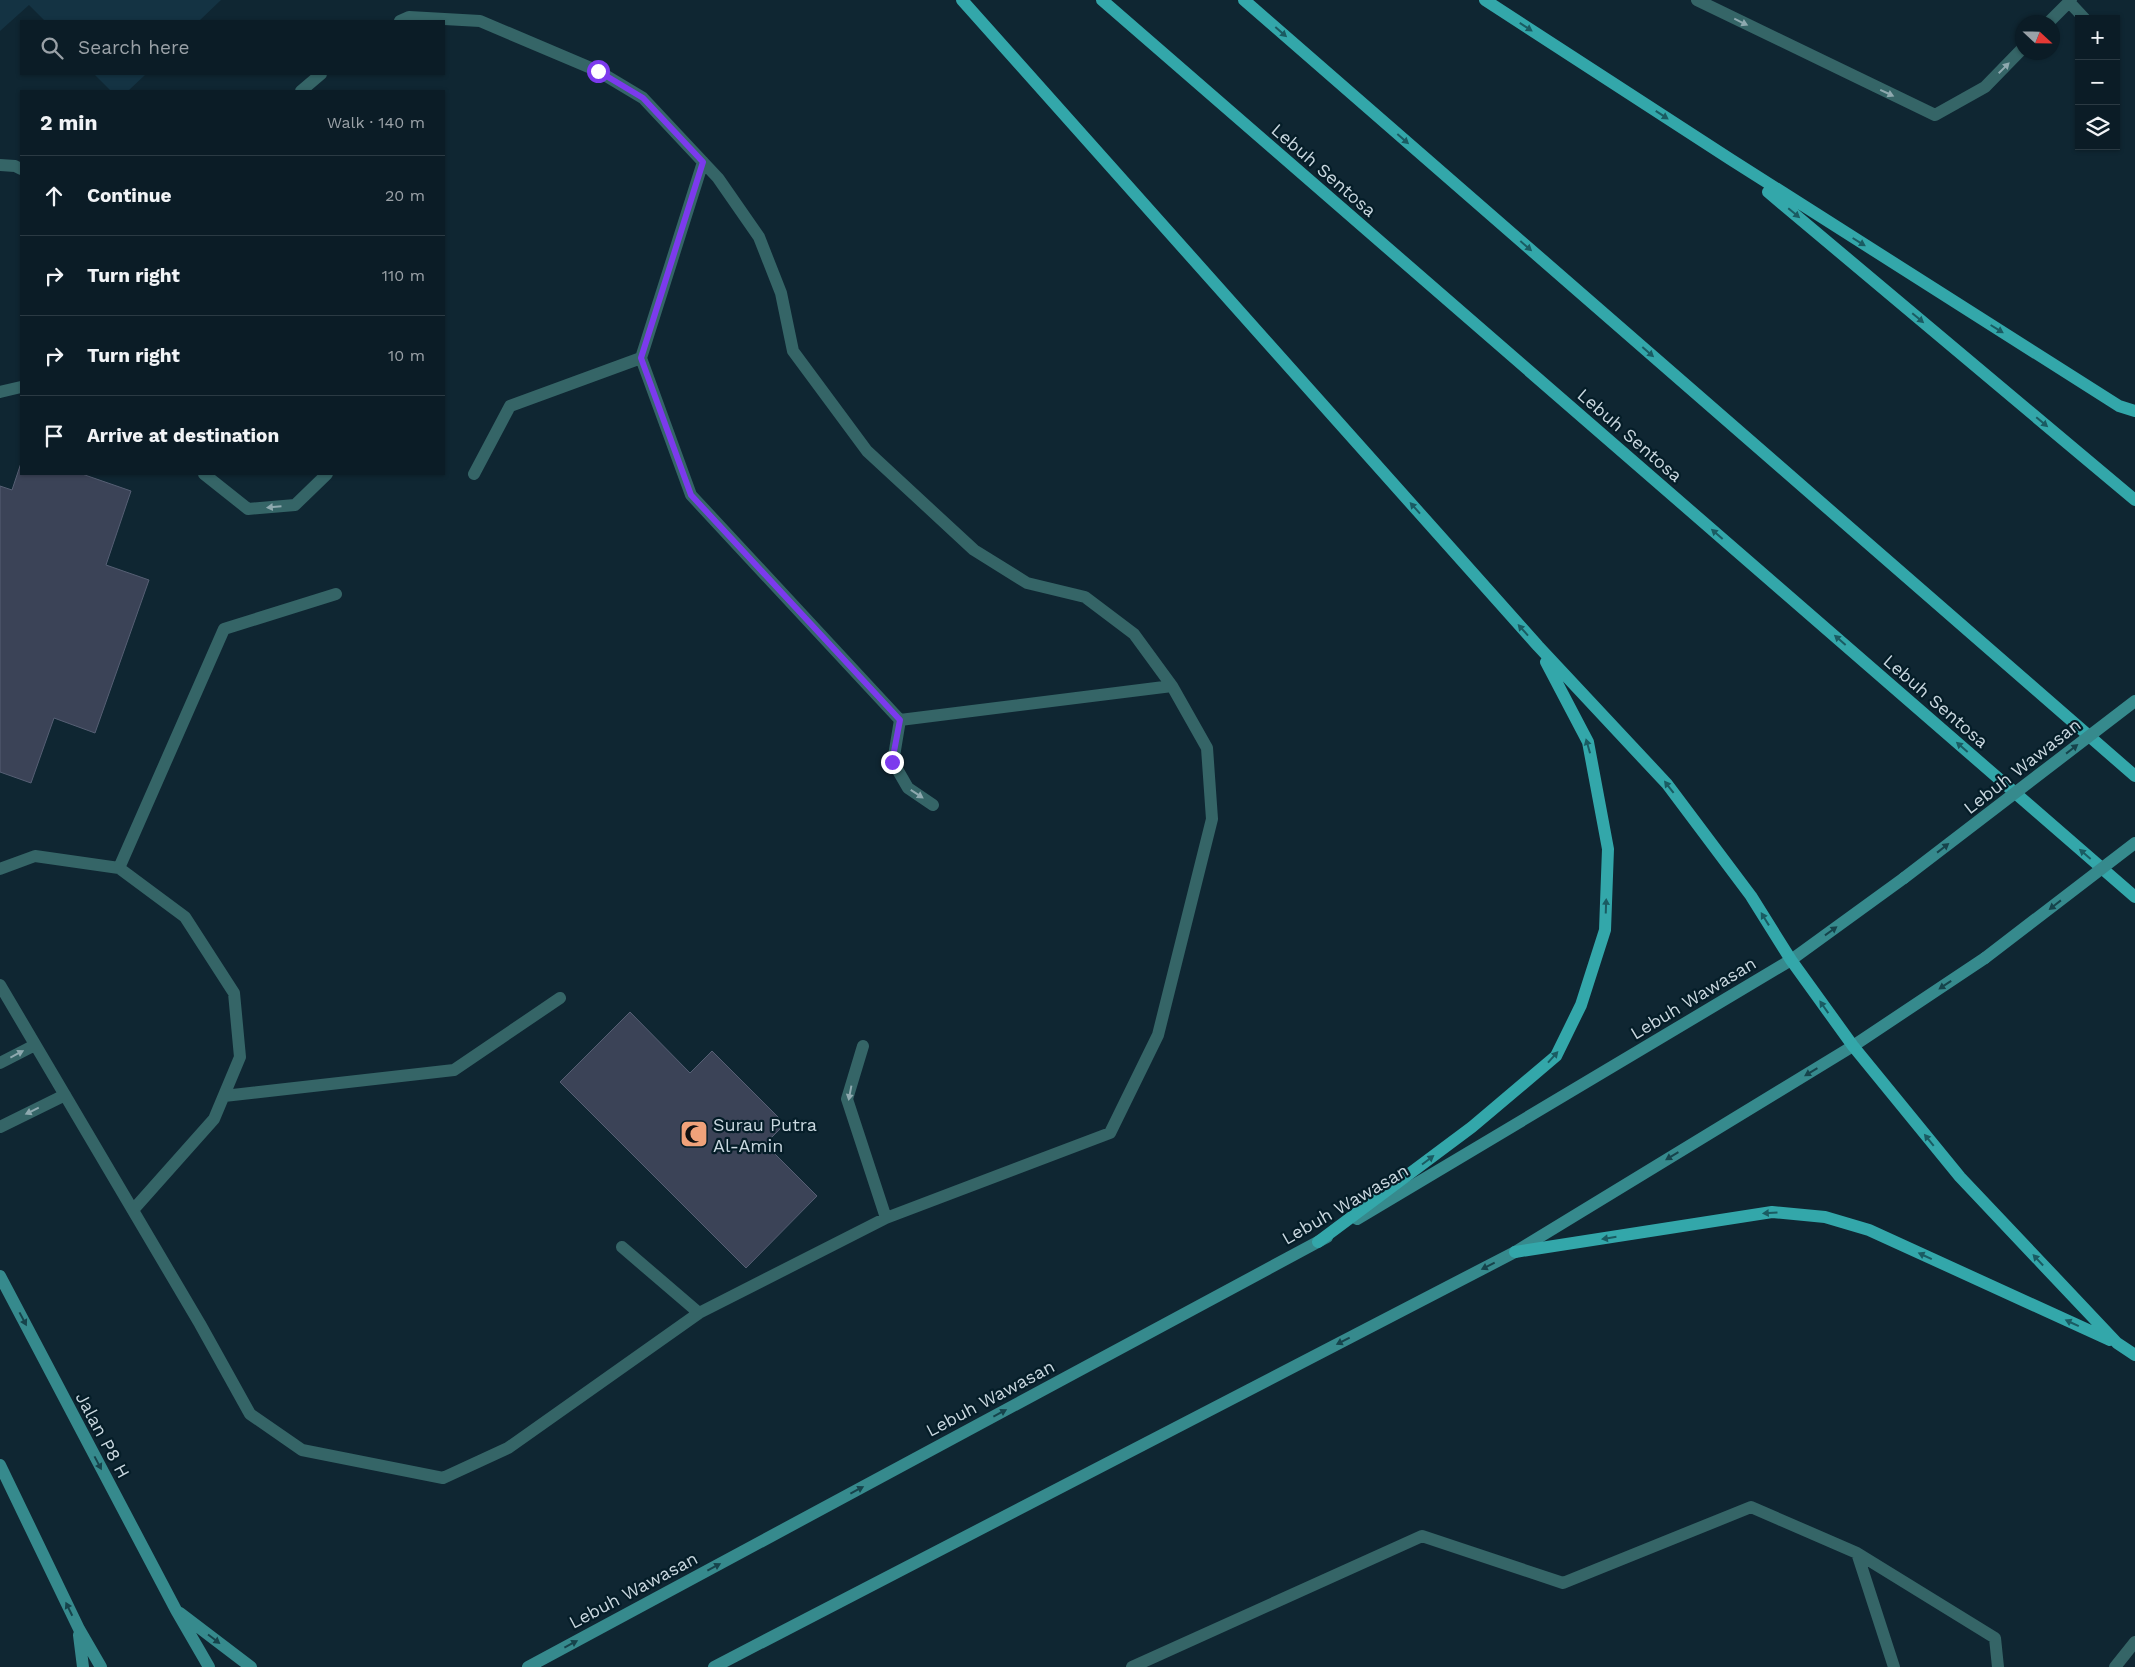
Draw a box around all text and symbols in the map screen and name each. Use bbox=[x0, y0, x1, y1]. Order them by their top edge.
north arrow bbox=[2015, 15, 2060, 60]
map controls bbox=[2075, 15, 2120, 150]
button: + bbox=[2075, 15, 2120, 60]
one-way arrow bbox=[1734, 18, 1748, 26]
search box bbox=[20, 20, 445, 75]
one-way arrow bbox=[1519, 22, 1532, 31]
one-way arrow bbox=[1274, 26, 1286, 38]
icon: search bbox=[38, 34, 66, 62]
text: Search here bbox=[78, 36, 189, 59]
route start bbox=[587, 60, 610, 83]
button: − bbox=[2075, 60, 2120, 105]
one-way arrow bbox=[1998, 62, 2010, 74]
one-way arrow bbox=[1880, 89, 1894, 97]
button: layers bbox=[2075, 105, 2120, 150]
text: 2 min bbox=[40, 110, 97, 135]
one-way arrow bbox=[1655, 111, 1668, 120]
text: Walk · 140 m bbox=[327, 113, 425, 132]
street label: Lebuh Sentosa bbox=[1267, 119, 1381, 221]
one-way arrow bbox=[1397, 133, 1409, 145]
icon: ahead bbox=[40, 182, 68, 210]
text: Continue bbox=[87, 184, 171, 207]
text: 20 m bbox=[385, 186, 425, 205]
one-way arrow bbox=[1787, 208, 1800, 219]
one-way arrow bbox=[1853, 237, 1866, 246]
one-way arrow bbox=[1519, 240, 1532, 251]
icon: right bbox=[40, 262, 68, 290]
text: Turn right bbox=[87, 264, 180, 287]
text: 110 m bbox=[382, 266, 425, 285]
one-way arrow bbox=[1912, 312, 1924, 323]
one-way arrow bbox=[1990, 324, 2003, 333]
icon: right bbox=[40, 342, 68, 370]
text: Turn right bbox=[87, 344, 180, 367]
text: 10 m bbox=[388, 346, 425, 365]
one-way arrow bbox=[1642, 346, 1654, 358]
street label: Lebuh Sentosa bbox=[1573, 384, 1687, 486]
one-way arrow bbox=[2036, 417, 2049, 428]
icon: arrive bbox=[40, 422, 68, 450]
text: Arrive at destination bbox=[87, 424, 279, 447]
one-way arrow bbox=[266, 503, 282, 511]
one-way arrow bbox=[1409, 503, 1421, 515]
one-way arrow bbox=[1711, 528, 1723, 540]
one-way arrow bbox=[1517, 624, 1529, 636]
one-way arrow bbox=[1833, 635, 1846, 646]
street label: Lebuh Sentosa bbox=[1879, 650, 1993, 752]
street label: Lebuh Wawasan bbox=[1959, 714, 2085, 818]
one-way arrow bbox=[1584, 738, 1592, 753]
one-way arrow bbox=[1957, 741, 1969, 753]
one-way arrow bbox=[2065, 744, 2078, 755]
route end bbox=[881, 751, 904, 774]
one-way arrow bbox=[1664, 781, 1675, 794]
one-way arrow bbox=[910, 789, 923, 799]
one-way arrow bbox=[1936, 843, 1949, 854]
one-way arrow bbox=[2079, 848, 2092, 859]
one-way arrow bbox=[1602, 898, 1610, 914]
one-way arrow bbox=[2049, 899, 2062, 910]
one-way arrow bbox=[1760, 912, 1770, 925]
one-way arrow bbox=[1824, 926, 1838, 936]
street label: Lebuh Wawasan bbox=[1626, 952, 1760, 1044]
one-way arrow bbox=[1938, 980, 1951, 990]
one-way arrow bbox=[1819, 1000, 1829, 1013]
one-way arrow bbox=[10, 1050, 25, 1058]
one-way arrow bbox=[1547, 1052, 1559, 1064]
one-way arrow bbox=[1804, 1067, 1817, 1076]
one-way arrow bbox=[845, 1085, 853, 1101]
one-way arrow bbox=[25, 1107, 40, 1115]
place label: Surau Putra Al-Amin bbox=[713, 1114, 817, 1156]
mosque icon: Surau Putra Al-Amin bbox=[679, 1119, 709, 1149]
one-way arrow bbox=[1924, 1133, 1935, 1146]
one-way arrow bbox=[1666, 1152, 1679, 1161]
one-way arrow bbox=[1421, 1155, 1435, 1165]
street label: Lebuh Wawasan bbox=[1278, 1159, 1412, 1249]
one-way arrow bbox=[1762, 1210, 1778, 1218]
one-way arrow bbox=[1601, 1234, 1617, 1242]
one-way arrow bbox=[1918, 1251, 1932, 1259]
one-way arrow bbox=[2032, 1254, 2044, 1266]
one-way arrow bbox=[1480, 1262, 1495, 1270]
one-way arrow bbox=[19, 1312, 27, 1327]
one-way arrow bbox=[2065, 1319, 2079, 1327]
one-way arrow bbox=[1336, 1337, 1351, 1345]
street label: Lebuh Wawasan bbox=[922, 1355, 1058, 1441]
street label: Jalan P8 H bbox=[72, 1388, 134, 1482]
one-way arrow bbox=[993, 1409, 1007, 1417]
one-way arrow bbox=[94, 1456, 103, 1470]
one-way arrow bbox=[850, 1486, 864, 1494]
street label: Lebuh Wawasan bbox=[565, 1547, 701, 1633]
one-way arrow bbox=[707, 1563, 721, 1571]
one-way arrow bbox=[65, 1602, 73, 1616]
one-way arrow bbox=[207, 1633, 220, 1644]
one-way arrow bbox=[563, 1640, 578, 1648]

